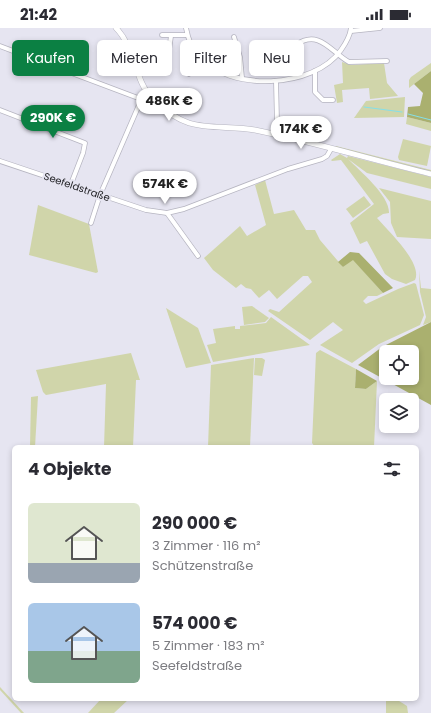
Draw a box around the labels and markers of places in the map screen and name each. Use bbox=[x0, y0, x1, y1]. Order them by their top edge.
pin: 486K € bbox=[136, 88, 202, 122]
pin: 290K € bbox=[20, 105, 86, 139]
pin: 174K € bbox=[268, 116, 334, 150]
pin: 574K € bbox=[132, 171, 198, 205]

